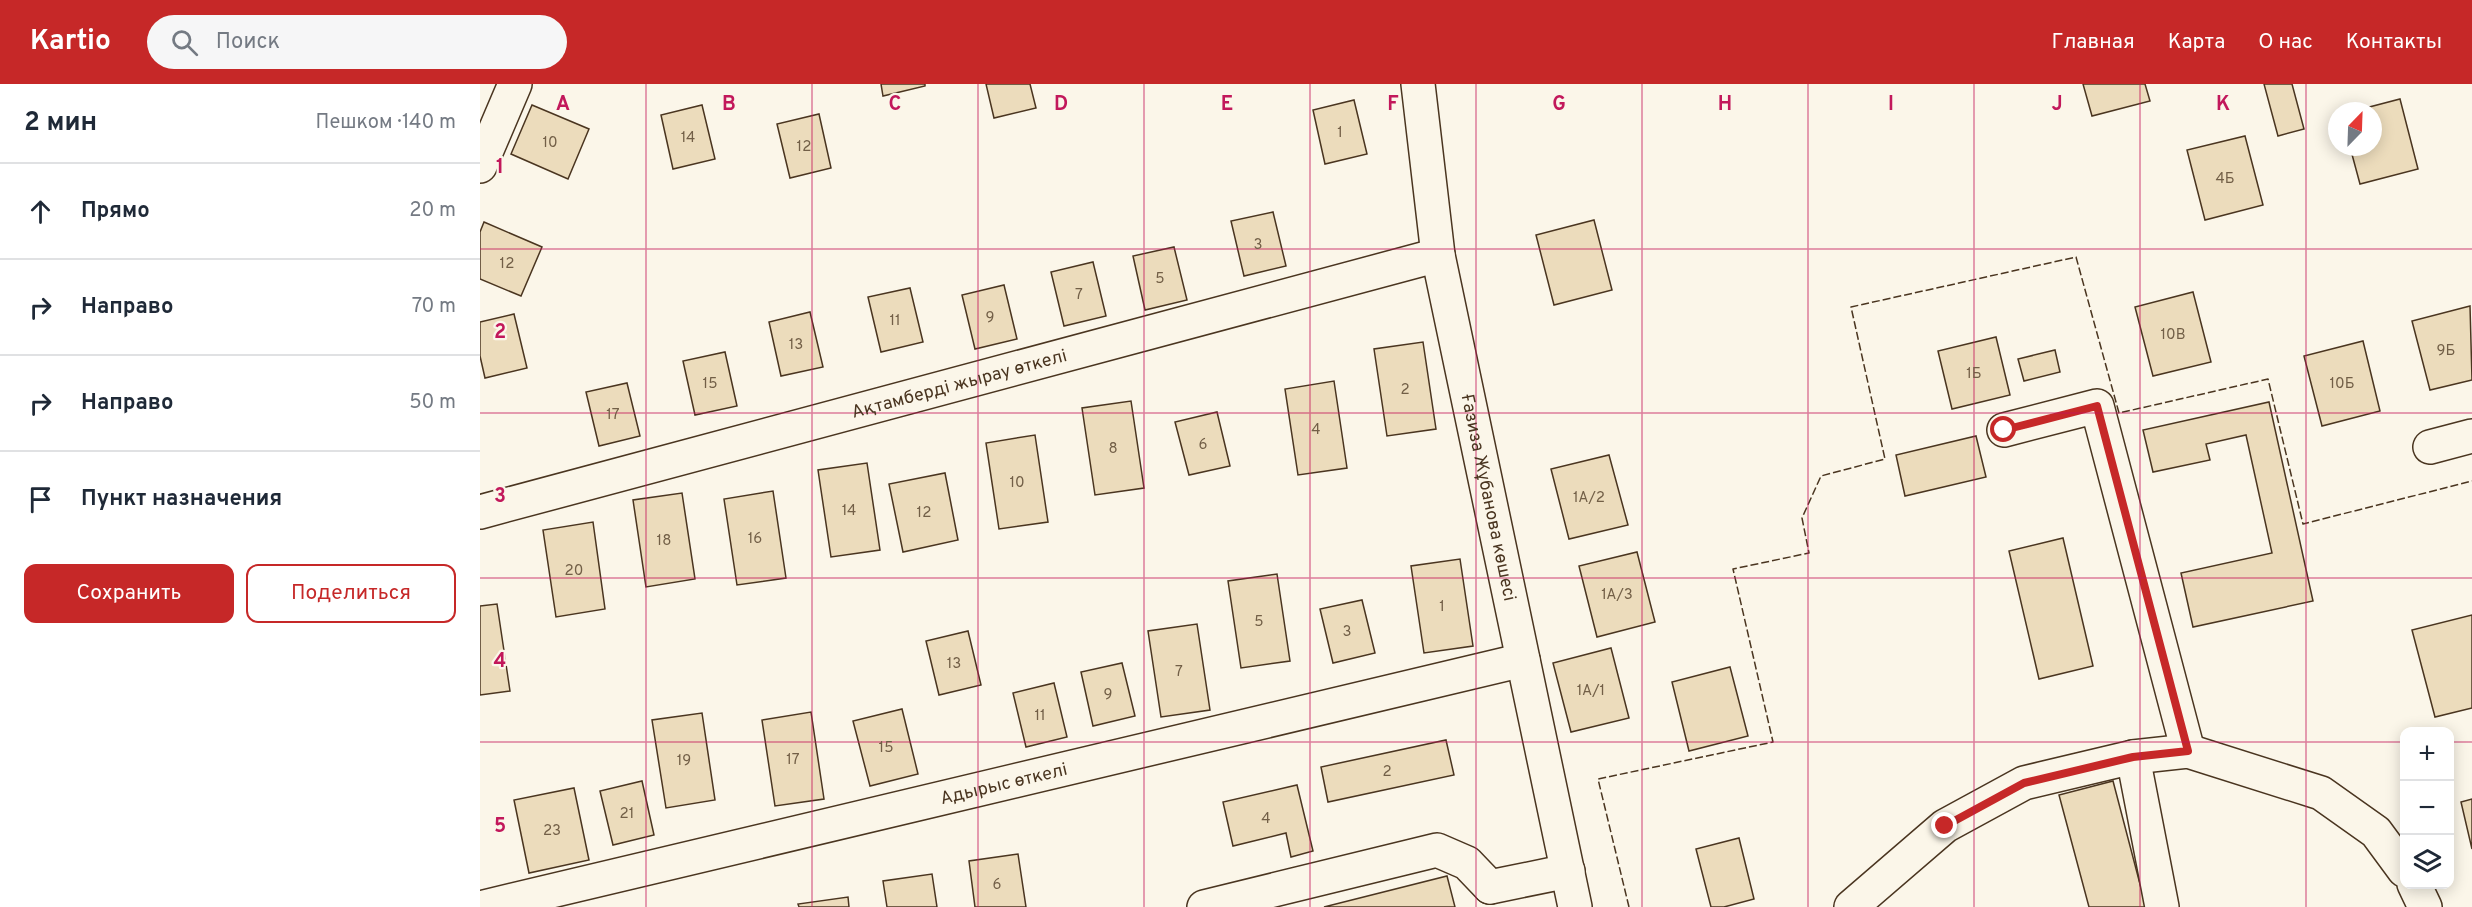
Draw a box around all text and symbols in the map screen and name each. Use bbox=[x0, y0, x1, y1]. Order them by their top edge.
search box bbox=[147, 15, 567, 69]
text: Kartio bbox=[30, 24, 111, 60]
icon: search bbox=[168, 26, 201, 59]
text: Поиск bbox=[216, 29, 280, 56]
text: Главная bbox=[2051, 29, 2135, 56]
text: Карта bbox=[2168, 29, 2225, 56]
text: О нас bbox=[2258, 29, 2313, 56]
text: Контакты bbox=[2346, 29, 2442, 56]
text: A bbox=[556, 92, 570, 118]
text: B bbox=[722, 92, 736, 118]
text: C bbox=[889, 92, 901, 118]
text: D bbox=[1054, 92, 1068, 118]
text: E bbox=[1221, 92, 1233, 118]
text: F bbox=[1387, 92, 1399, 118]
text: G bbox=[1552, 92, 1566, 118]
text: H bbox=[1718, 92, 1732, 118]
text: I bbox=[1888, 92, 1894, 118]
text: J bbox=[2051, 92, 2063, 118]
text: K bbox=[2216, 92, 2230, 118]
north arrow bbox=[2328, 102, 2382, 156]
text: 2 мин bbox=[24, 107, 97, 140]
text: Пешком · 140 m bbox=[316, 110, 456, 136]
house number: 1 bbox=[1337, 124, 1343, 143]
house number: 14 bbox=[681, 129, 695, 148]
house number: 10 bbox=[542, 134, 558, 153]
house number: 12 bbox=[797, 138, 811, 157]
text: 1 bbox=[496, 155, 504, 181]
house number: 4Б bbox=[2215, 170, 2235, 189]
icon: ahead bbox=[24, 195, 57, 228]
text: Прямо bbox=[81, 198, 150, 225]
text: 20 m bbox=[409, 198, 456, 224]
house number: 3 bbox=[1253, 236, 1263, 255]
house number: 12 bbox=[500, 255, 514, 274]
house number: 5 bbox=[1155, 270, 1165, 289]
house number: 7 bbox=[1075, 286, 1083, 305]
icon: right bbox=[24, 291, 57, 324]
text: Направо bbox=[81, 294, 173, 321]
text: 70 m bbox=[412, 294, 456, 320]
house number: 9 bbox=[986, 309, 994, 328]
house number: 11 bbox=[889, 312, 901, 331]
text: 2 bbox=[494, 320, 506, 346]
house number: 10В bbox=[2160, 326, 2186, 345]
house number: 13 bbox=[789, 336, 803, 355]
house number: 9Б bbox=[2437, 342, 2455, 361]
street label: Ақтамберді жырау өткелі bbox=[849, 345, 1070, 425]
house number: 1Б bbox=[1966, 365, 1982, 384]
house number: 15 bbox=[703, 375, 717, 394]
house number: 10Б bbox=[2329, 375, 2355, 394]
house number: 2 bbox=[1400, 381, 1410, 400]
icon: right bbox=[24, 387, 57, 420]
text: Направо bbox=[81, 390, 173, 417]
text: 50 m bbox=[409, 390, 456, 416]
street label: Ғазиза Жұбанова көшесі bbox=[1455, 392, 1520, 603]
house number: 17 bbox=[606, 406, 620, 425]
route start bbox=[1990, 416, 2016, 442]
house number: 4 bbox=[1311, 421, 1321, 440]
house number: 6 bbox=[1199, 436, 1208, 455]
house number: 8 bbox=[1108, 440, 1118, 459]
house number: 10 bbox=[1009, 474, 1025, 493]
icon: arrive bbox=[24, 483, 57, 516]
text: 3 bbox=[494, 484, 506, 510]
text: Пункт назначения bbox=[81, 486, 282, 513]
house number: 1А/2 bbox=[1573, 489, 1605, 508]
house number: 14 bbox=[842, 502, 856, 521]
house number: 12 bbox=[917, 504, 931, 523]
house number: 16 bbox=[748, 530, 762, 549]
house number: 18 bbox=[657, 532, 671, 551]
house number: 20 bbox=[565, 562, 583, 581]
button: Сохранить bbox=[24, 564, 234, 623]
button: Поделиться bbox=[246, 564, 456, 623]
house number: 1А/3 bbox=[1601, 586, 1633, 605]
house number: 1 bbox=[1439, 598, 1445, 617]
house number: 5 bbox=[1254, 613, 1264, 632]
house number: 3 bbox=[1342, 623, 1352, 642]
text: 4 bbox=[494, 649, 506, 675]
house number: 13 bbox=[947, 655, 961, 674]
house number: 7 bbox=[1175, 663, 1183, 682]
house number: 1А/1 bbox=[1577, 682, 1605, 701]
house number: 9 bbox=[1104, 686, 1112, 705]
house number: 11 bbox=[1034, 707, 1046, 726]
map controls bbox=[2400, 727, 2454, 889]
button: + bbox=[2400, 727, 2454, 781]
house number: 15 bbox=[879, 739, 893, 758]
house number: 17 bbox=[786, 751, 800, 770]
house number: 19 bbox=[677, 752, 691, 771]
street label: Адырыс өткелі bbox=[938, 759, 1070, 811]
house number: 2 bbox=[1382, 763, 1392, 782]
button: − bbox=[2400, 781, 2454, 835]
house number: 21 bbox=[620, 805, 634, 824]
house number: 4 bbox=[1261, 810, 1271, 829]
route end bbox=[1931, 812, 1957, 838]
text: 5 bbox=[494, 814, 506, 840]
house number: 23 bbox=[543, 822, 561, 841]
button: layers bbox=[2400, 835, 2454, 889]
house number: 6 bbox=[993, 876, 1002, 895]

